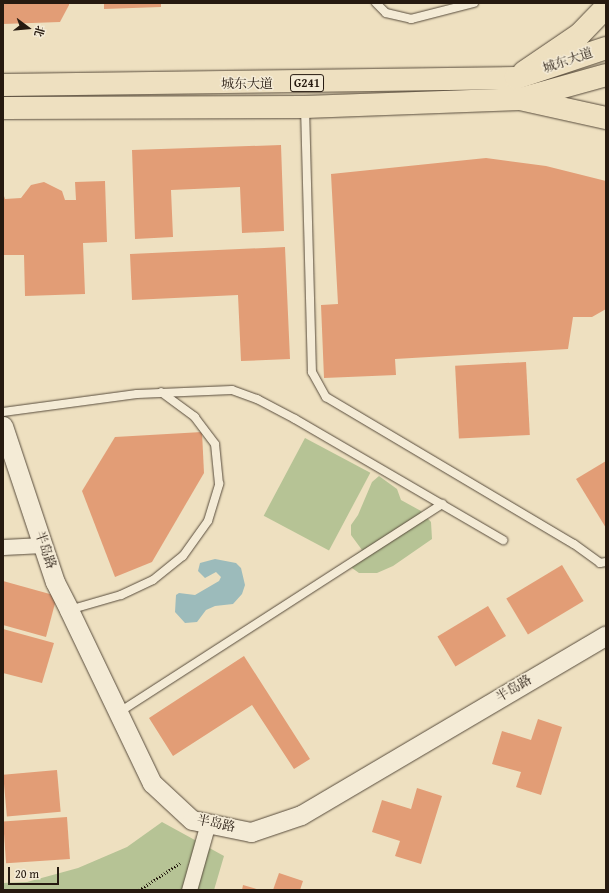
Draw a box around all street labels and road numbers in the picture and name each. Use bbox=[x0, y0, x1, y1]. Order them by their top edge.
street label: 城东大道 bbox=[541, 45, 595, 77]
road number: G241 bbox=[290, 73, 324, 93]
street label: 城东大道 bbox=[221, 76, 273, 92]
street label: 半岛路 bbox=[31, 529, 59, 571]
street label: 半岛路 bbox=[493, 672, 535, 706]
street label: 半岛路 bbox=[195, 812, 237, 836]

